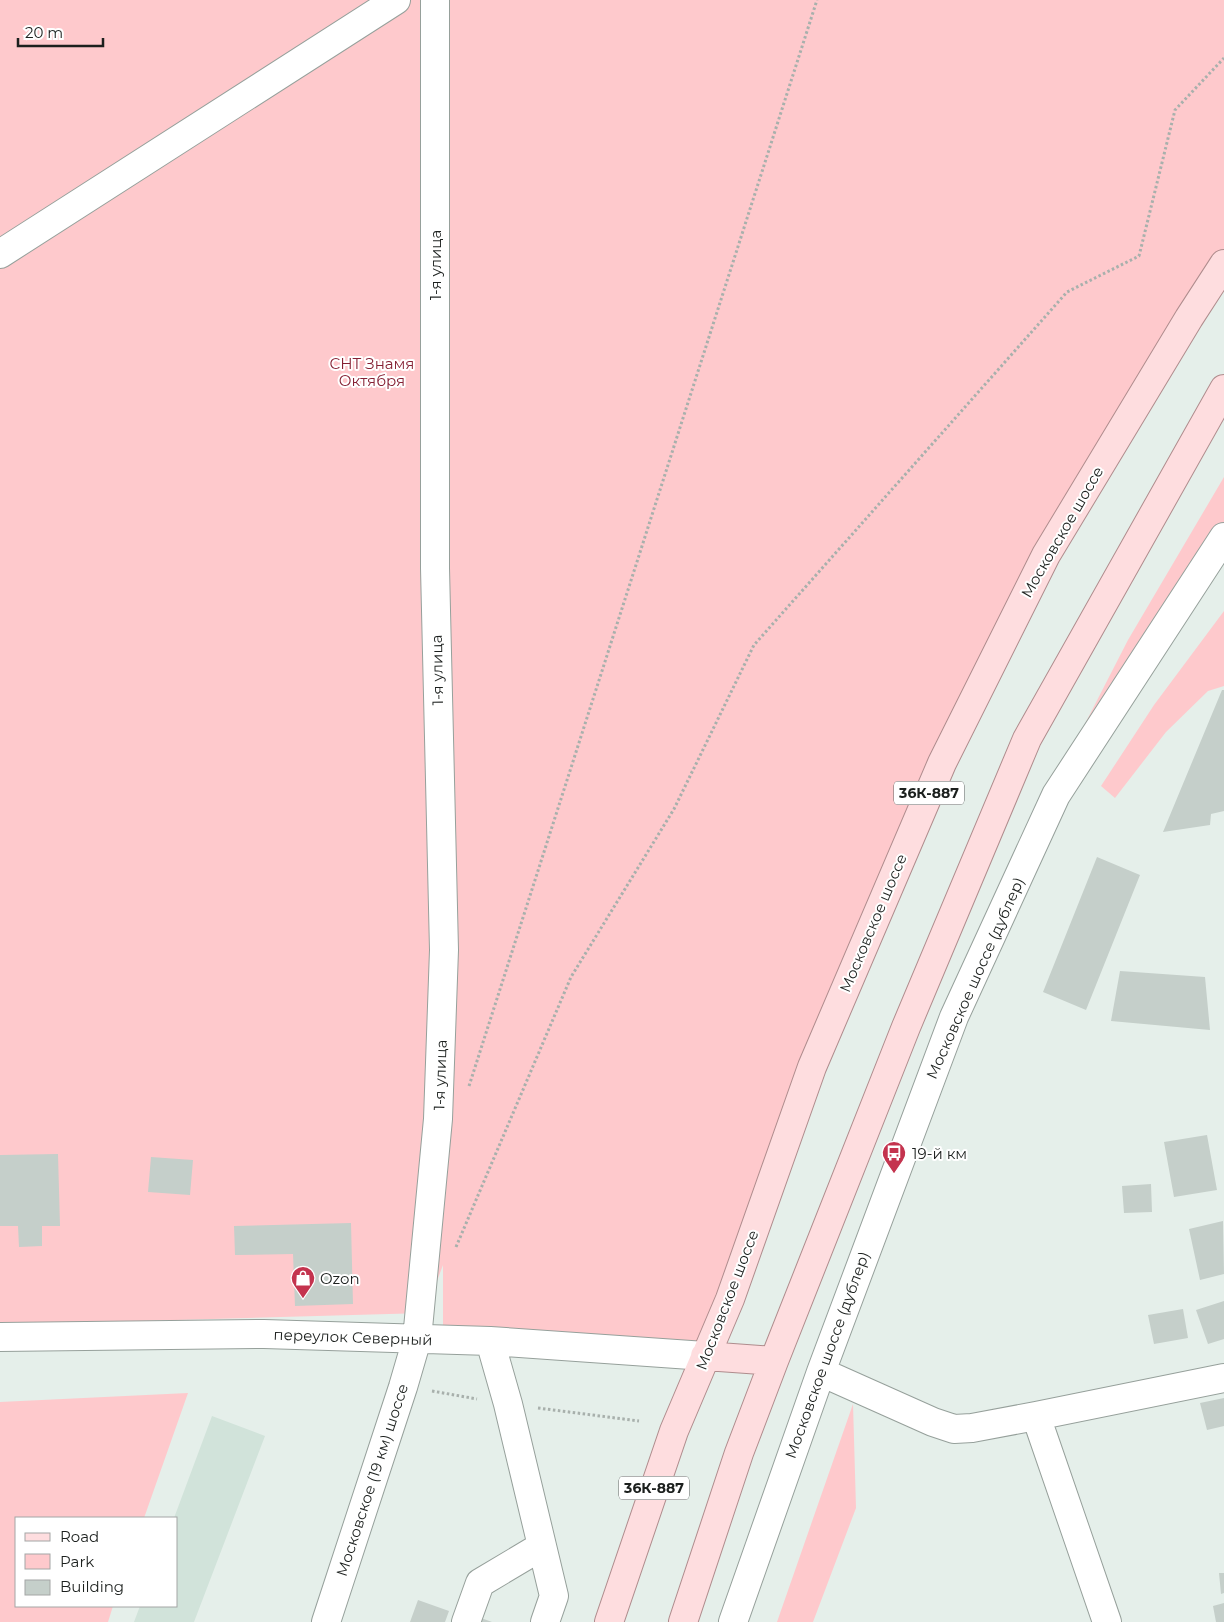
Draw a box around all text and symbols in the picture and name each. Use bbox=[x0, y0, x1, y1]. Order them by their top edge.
scale bar bbox=[18, 15, 102, 47]
text: 20 m bbox=[25, 23, 63, 42]
street label: 1-я улица bbox=[426, 230, 445, 300]
park label: СНТ Знамя Октября bbox=[330, 354, 414, 390]
street label: Московское шоссе bbox=[1017, 463, 1107, 601]
street label: 1-я улица bbox=[427, 635, 447, 705]
road number: 36К-887 bbox=[894, 781, 964, 804]
street label: Московское шоссе bbox=[835, 851, 911, 995]
street label: Московское шоссе (дублер) bbox=[922, 874, 1028, 1082]
street label: 1-я улица bbox=[429, 1039, 451, 1111]
bus stop icon: 19-й км bbox=[881, 1140, 907, 1174]
place label: 19-й км bbox=[912, 1144, 967, 1163]
street label: Московское шоссе bbox=[692, 1227, 762, 1373]
street label: Московское шоссе (дублер) bbox=[781, 1249, 873, 1461]
shop icon: Ozon bbox=[290, 1265, 316, 1299]
place label: Ozon bbox=[320, 1269, 360, 1288]
street label: переулок Северный bbox=[273, 1325, 433, 1349]
street label: Московское (19 км) шоссе bbox=[332, 1381, 412, 1579]
road number: 36К-887 bbox=[619, 1476, 689, 1500]
legend bbox=[15, 1517, 178, 1607]
text: Road bbox=[60, 1527, 99, 1546]
text: Park bbox=[60, 1552, 94, 1571]
text: Building bbox=[60, 1577, 124, 1596]

